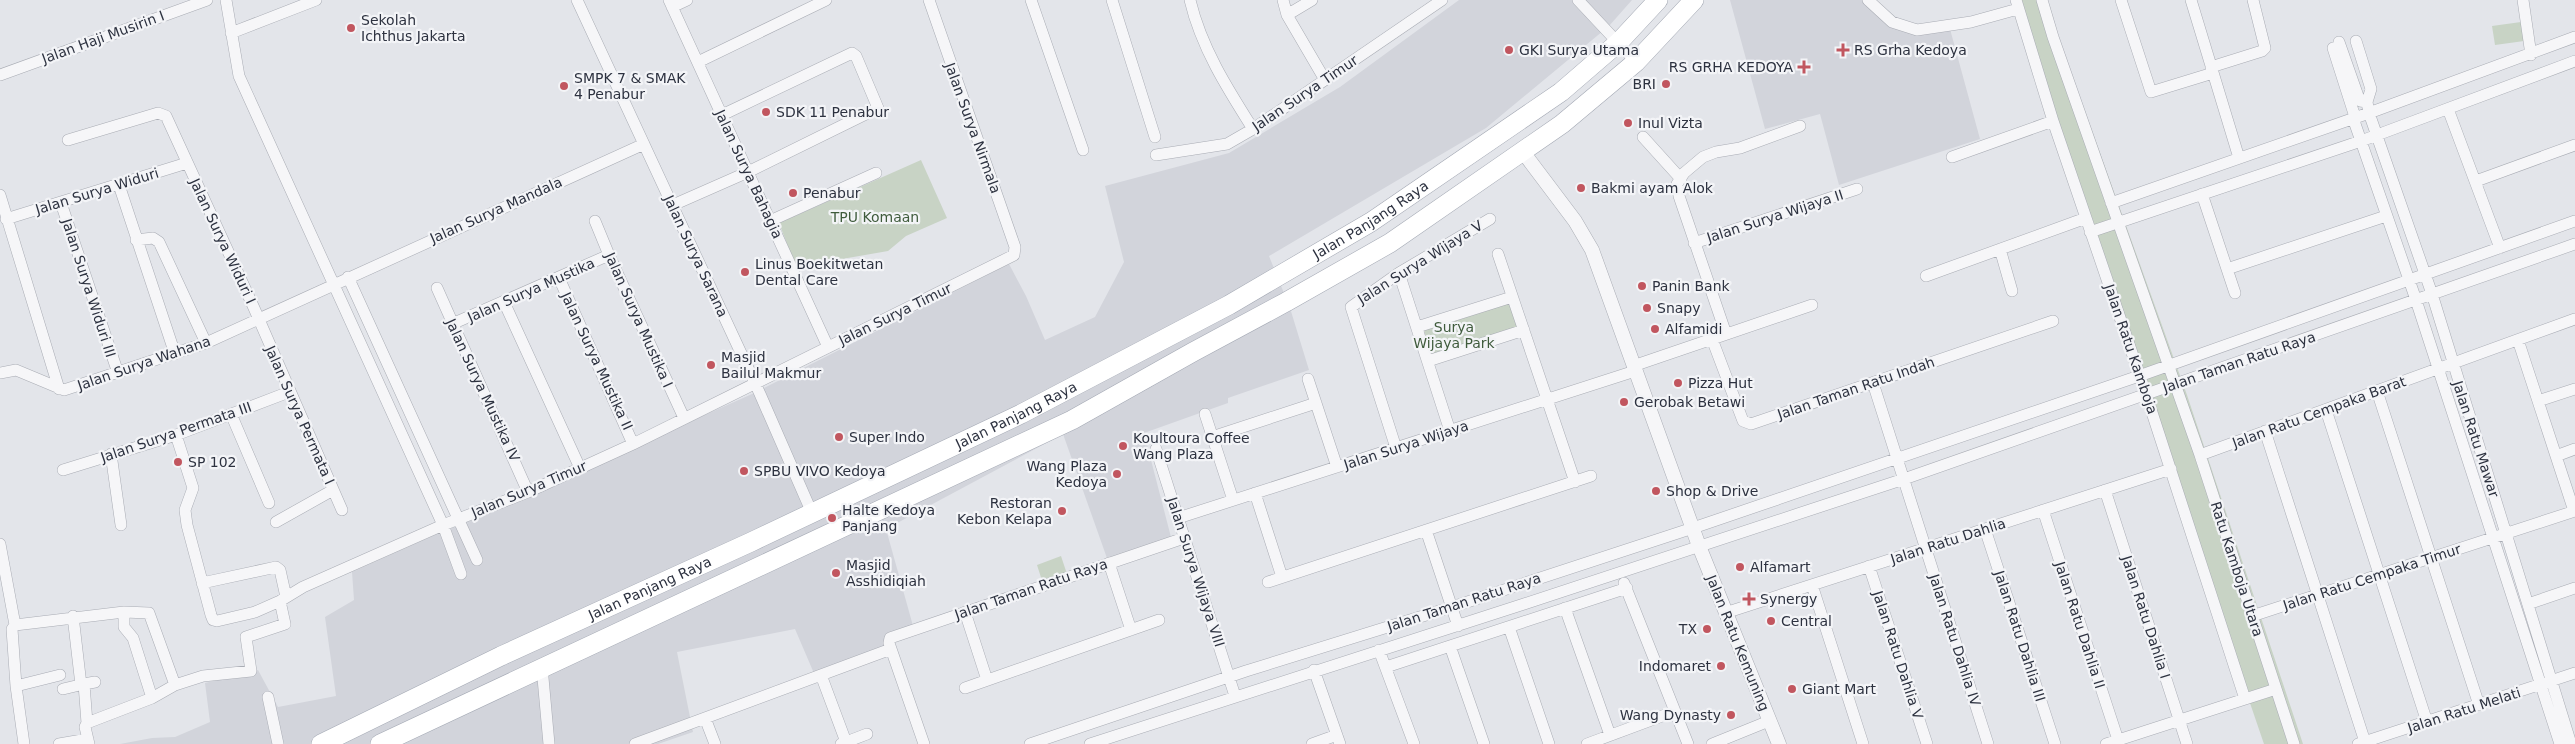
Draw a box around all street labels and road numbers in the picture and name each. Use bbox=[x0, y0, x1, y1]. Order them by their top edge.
street label: Jalan Haji Musirin I bbox=[39, 7, 166, 67]
street label: Jalan Surya Timur bbox=[1248, 52, 1361, 135]
street label: Jalan Surya Nirmala bbox=[942, 60, 1004, 196]
street label: Jalan Surya Bahagia bbox=[712, 106, 786, 241]
street label: Jalan Surya Widuri bbox=[32, 165, 161, 218]
street label: Jalan Surya Mandala bbox=[427, 174, 564, 247]
street label: Jalan Surya Widuri I bbox=[186, 175, 259, 306]
street label: Jalan Panjang Raya bbox=[1309, 177, 1431, 263]
street label: Jalan Surya Wijaya II bbox=[1704, 186, 1845, 246]
street label: Jalan Surya Sarana bbox=[660, 192, 731, 319]
street label: Jalan Surya Widuri III bbox=[59, 216, 119, 359]
street label: Jalan Surya Wijaya V bbox=[1354, 217, 1486, 308]
street label: Jalan Surya Mustika I bbox=[602, 249, 676, 390]
street label: Jalan Surya Mustika bbox=[464, 255, 597, 326]
street label: Jalan Surya Timur bbox=[835, 280, 954, 349]
street label: Jalan Ratu Kamboja bbox=[2101, 281, 2161, 416]
street label: Jalan Surya Mustika II bbox=[558, 289, 636, 432]
street label: Jalan Surya Mustika IV bbox=[442, 315, 523, 464]
street label: Jalan Taman Ratu Raya bbox=[2160, 328, 2317, 396]
street label: Jalan Surya Wahana bbox=[74, 333, 213, 394]
street label: Jalan Surya Permata I bbox=[262, 342, 338, 487]
street label: Jalan Taman Ratu Indah bbox=[1774, 354, 1937, 423]
street label: Jalan Ratu Cempaka Barat bbox=[2229, 373, 2409, 451]
street label: Jalan Panjang Raya bbox=[952, 378, 1079, 452]
street label: Jalan Ratu Mawar bbox=[2449, 378, 2502, 500]
street label: Jalan Surya Permata III bbox=[98, 399, 254, 466]
street label: Jalan Surya Wijaya bbox=[1341, 417, 1470, 473]
street label: Jalan Surya Timur bbox=[468, 457, 589, 521]
street label: Jalan Surya Wijaya VIII bbox=[1164, 494, 1228, 649]
street label: Ratu Kamboja Utara bbox=[2208, 499, 2266, 639]
street label: Jalan Ratu Dahlia bbox=[1888, 515, 2007, 567]
street label: Jalan Ratu Cempaka Timur bbox=[2280, 541, 2463, 614]
street label: Jalan Ratu Dahlia I bbox=[2118, 552, 2173, 681]
street label: Jalan Panjang Raya bbox=[585, 553, 714, 623]
street label: Jalan Taman Ratu Raya bbox=[952, 555, 1109, 623]
street label: Jalan Ratu Dahlia II bbox=[2052, 559, 2108, 691]
street label: Jalan Ratu Dahlia III bbox=[1991, 568, 2049, 704]
street label: Jalan Taman Ratu Raya bbox=[1384, 570, 1543, 635]
street label: Jalan Ratu Dahlia IV bbox=[1926, 571, 1984, 709]
street label: Jalan Ratu Kemuning bbox=[1703, 572, 1773, 713]
street label: Jalan Ratu Dahlia V bbox=[1869, 588, 1926, 722]
street label: Jalan Ratu Melati bbox=[2405, 684, 2523, 736]

